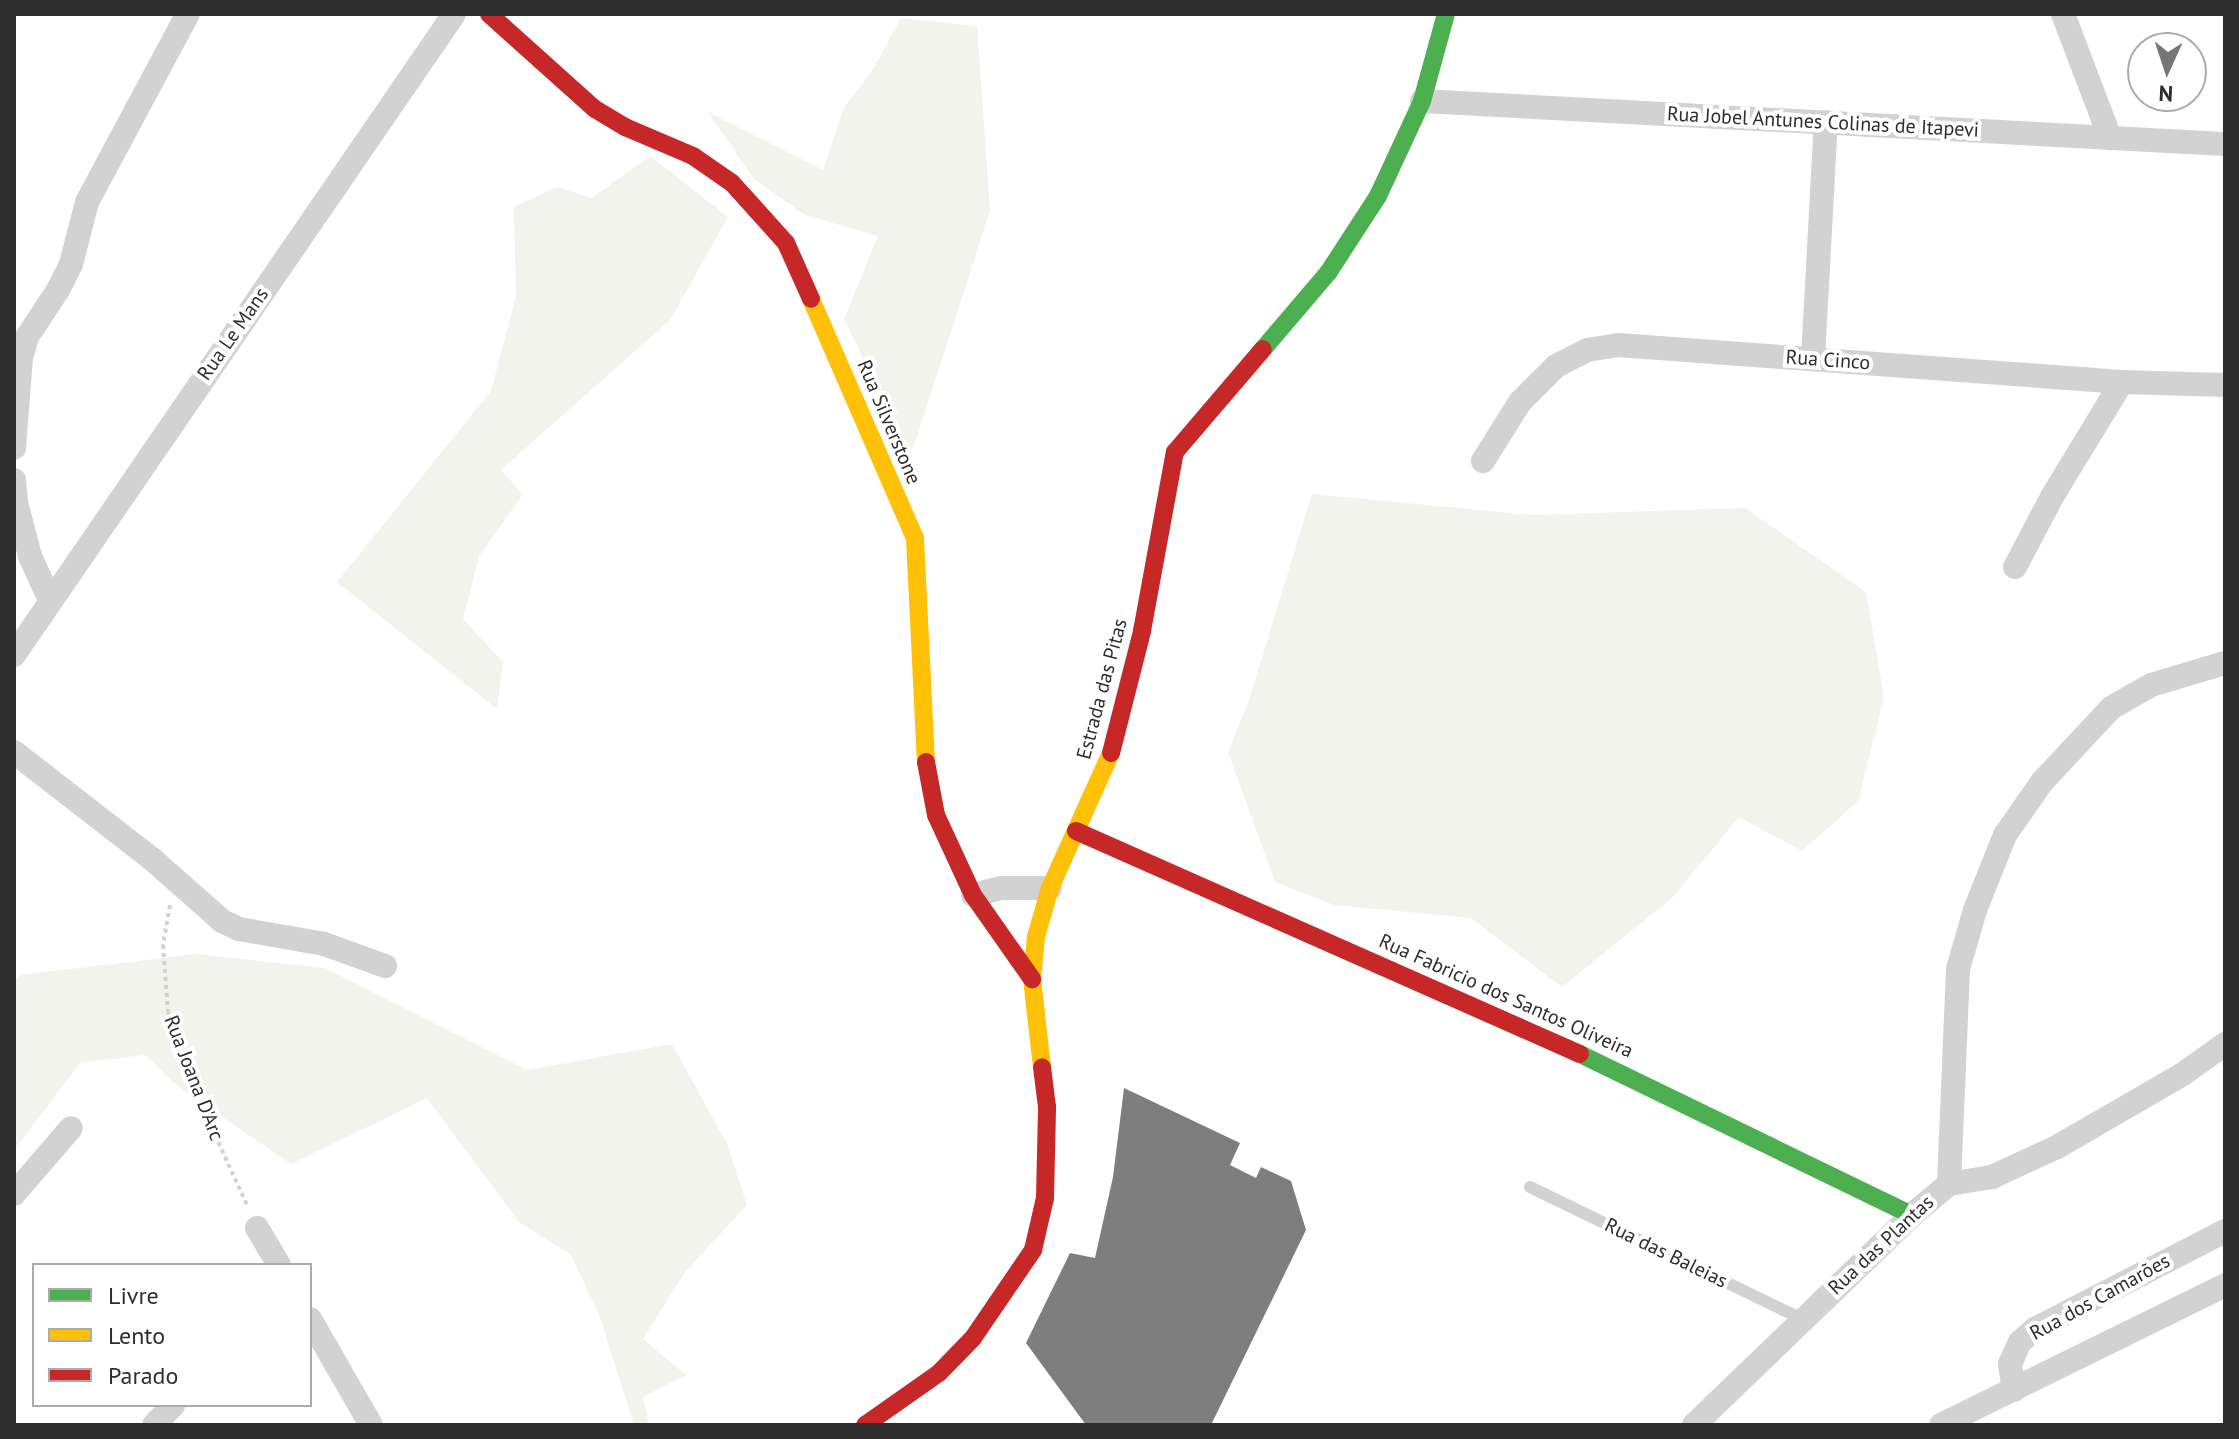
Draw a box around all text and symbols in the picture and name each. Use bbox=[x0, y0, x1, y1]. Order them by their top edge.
north arrow bbox=[2127, 32, 2207, 112]
text: N bbox=[2158, 80, 2174, 108]
street label: Rua Jobel Antunes Colinas de Itapevi bbox=[1666, 102, 1980, 142]
street label: Rua Le Mans bbox=[192, 283, 274, 385]
street label: Rua Cinco bbox=[1785, 345, 1871, 375]
street label: Rua Silverstone bbox=[852, 356, 926, 488]
street label: Estrada das Pitas bbox=[1072, 616, 1132, 762]
street label: Rua Fabricio dos Santos Oliveira bbox=[1375, 929, 1637, 1063]
street label: Rua Joana D'Arc bbox=[159, 1012, 229, 1144]
street label: Rua das Plantas bbox=[1823, 1190, 1939, 1300]
street label: Rua das Baleias bbox=[1601, 1213, 1731, 1293]
street label: Rua dos Camarões bbox=[2026, 1249, 2174, 1345]
legend bbox=[32, 1263, 312, 1407]
text: Livre bbox=[108, 1280, 159, 1311]
text: Lento bbox=[108, 1320, 165, 1351]
text: Parado bbox=[108, 1360, 178, 1391]

